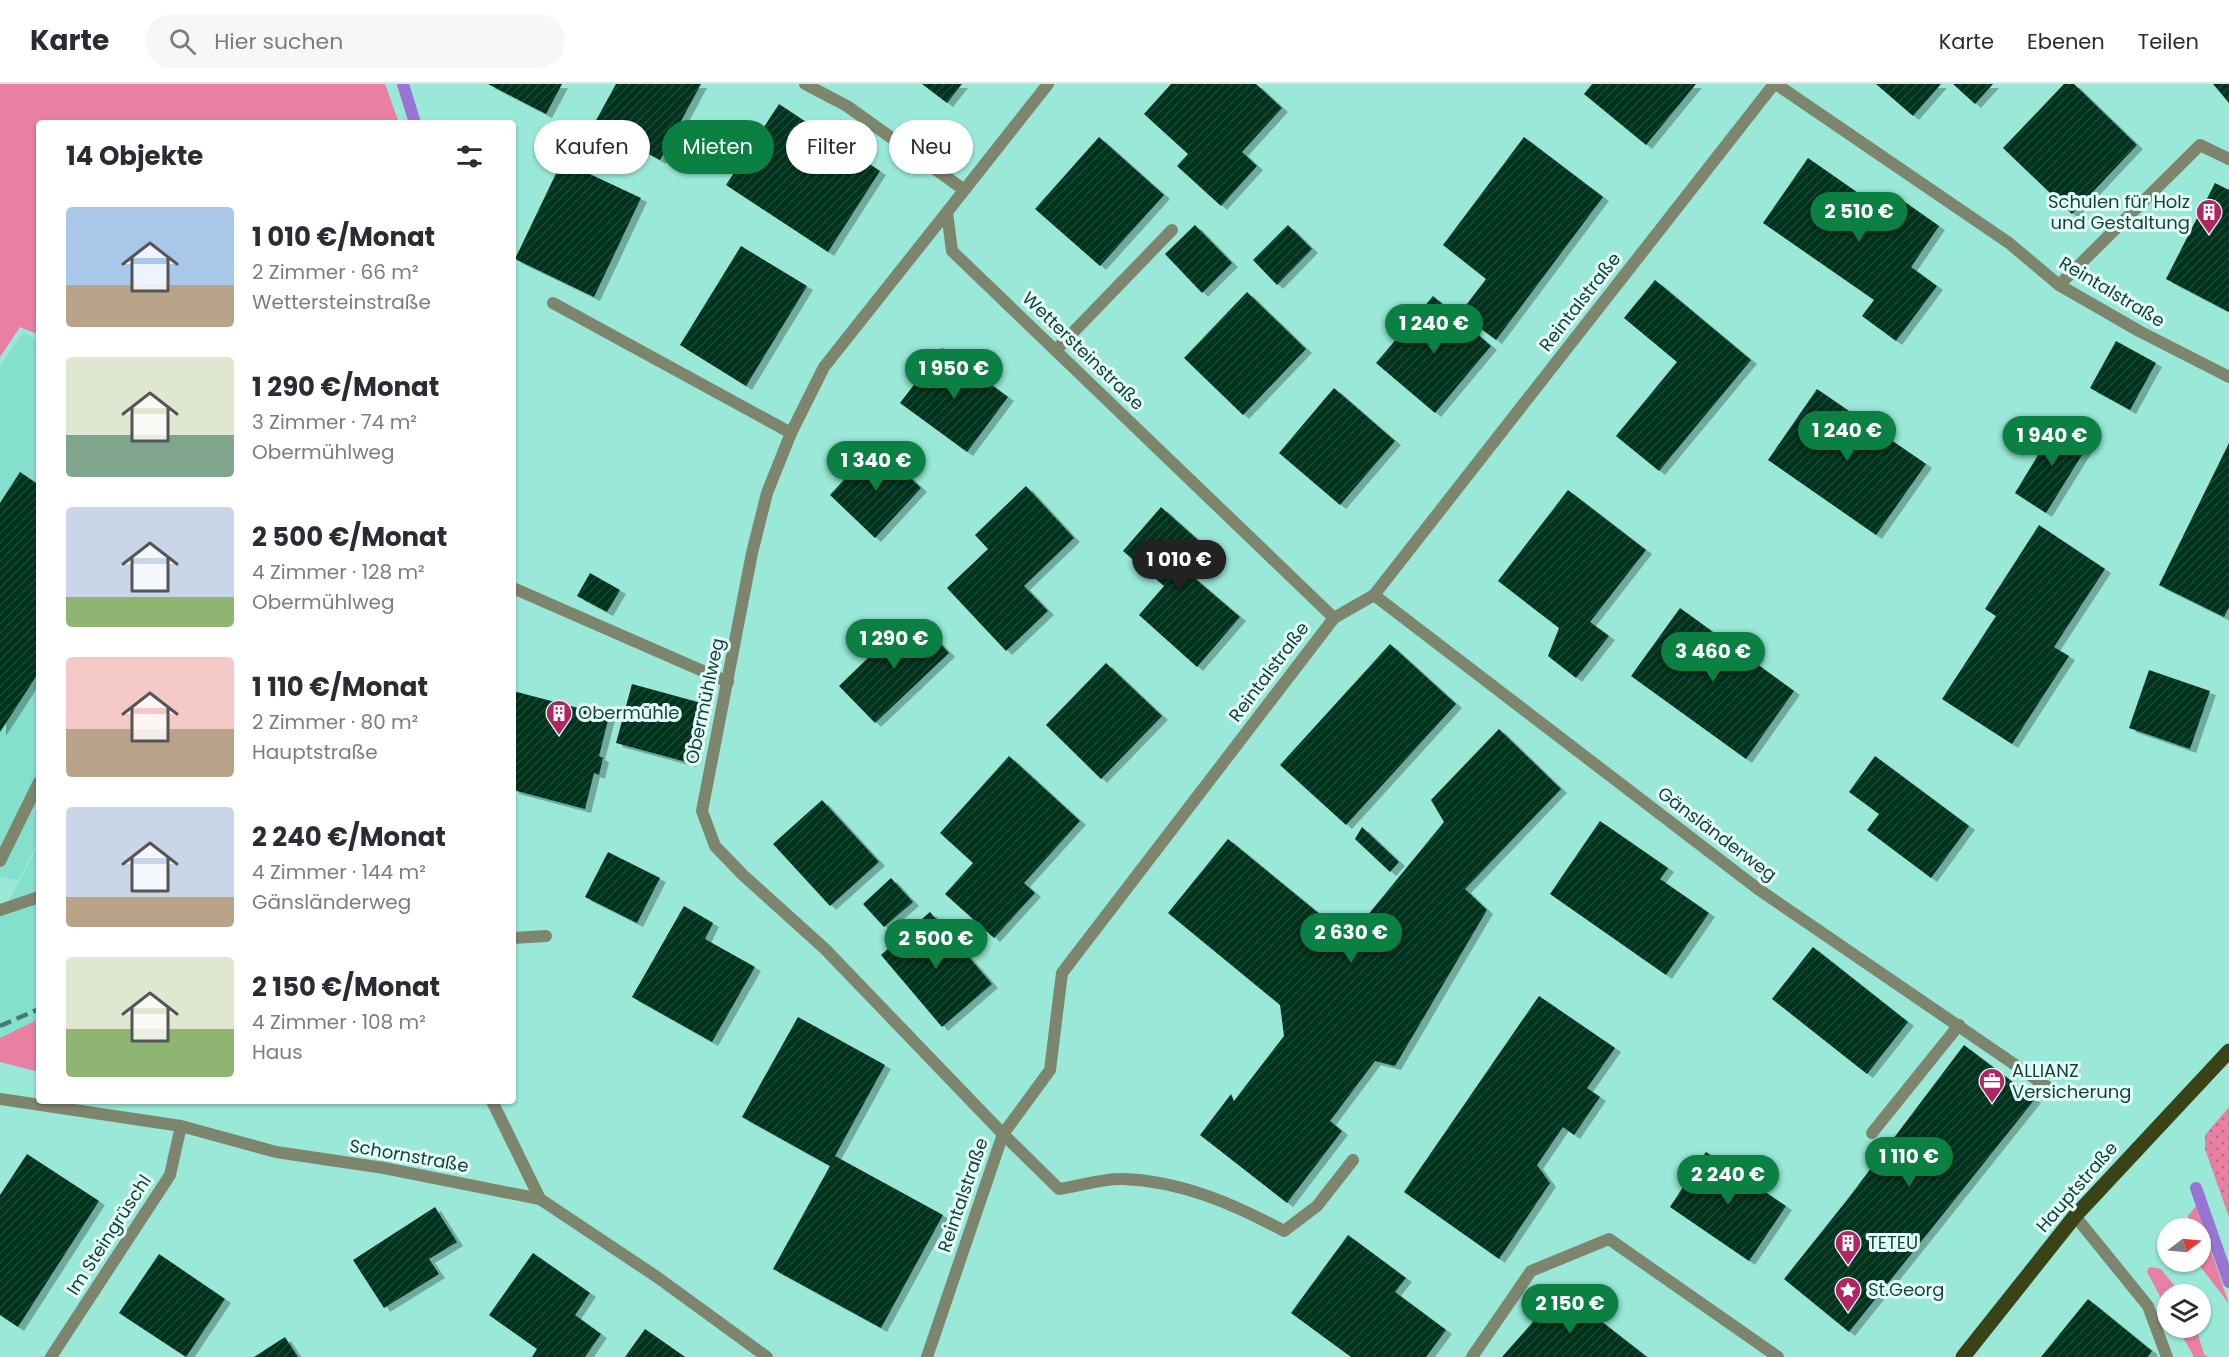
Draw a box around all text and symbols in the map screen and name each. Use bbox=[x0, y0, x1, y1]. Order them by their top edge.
search box bbox=[145, 14, 565, 68]
text: Karte bbox=[30, 21, 109, 60]
icon: search bbox=[166, 25, 199, 58]
text: Hier suchen bbox=[214, 26, 343, 57]
text: Karte bbox=[1939, 27, 1994, 56]
text: Ebenen bbox=[2027, 27, 2105, 56]
text: Teilen bbox=[2138, 27, 2199, 56]
chip: Kaufen bbox=[534, 120, 650, 174]
chip: Mieten bbox=[662, 120, 774, 174]
chip: Filter bbox=[786, 120, 877, 174]
chip: Neu bbox=[889, 120, 973, 174]
text: 14 Objekte bbox=[66, 138, 203, 174]
icon: filters bbox=[453, 140, 486, 173]
place label: Schulen für Holz und Gestaltung bbox=[2048, 189, 2190, 235]
pin: 2 510 € bbox=[1804, 192, 1914, 243]
text: 2 510 € bbox=[1824, 197, 1894, 225]
building icon: Schulen für Holz und Gestaltung bbox=[2194, 197, 2224, 235]
text: 1 010 €/Monat bbox=[252, 219, 435, 255]
icon: home bbox=[114, 231, 186, 303]
street label: Reintalstraße bbox=[1533, 247, 1626, 356]
street label: Reintalstraße bbox=[2055, 250, 2170, 333]
text: 2 Zimmer · 66 m² bbox=[252, 258, 419, 286]
street label: Wettersteinstraße bbox=[1017, 286, 1150, 416]
text: Wettersteinstraße bbox=[252, 288, 431, 316]
pin: 1 240 € bbox=[1379, 304, 1489, 355]
text: 1 240 € bbox=[1399, 309, 1469, 337]
pin: 1 950 € bbox=[899, 349, 1009, 400]
text: 1 950 € bbox=[919, 354, 989, 382]
text: 1 290 €/Monat bbox=[252, 369, 439, 405]
icon: home bbox=[114, 381, 186, 453]
text: 3 Zimmer · 74 m² bbox=[252, 408, 417, 436]
pin: 1 240 € bbox=[1792, 411, 1902, 462]
text: 1 240 € bbox=[1812, 416, 1882, 444]
pin: 1 940 € bbox=[1997, 416, 2107, 467]
text: 1 940 € bbox=[2017, 421, 2087, 449]
text: Obermühlweg bbox=[252, 438, 395, 466]
pin: 1 340 € bbox=[821, 441, 931, 492]
text: 1 340 € bbox=[841, 446, 911, 474]
text: 2 500 €/Monat bbox=[252, 519, 447, 555]
icon: home bbox=[114, 531, 186, 603]
pin: 1 010 € bbox=[1124, 540, 1234, 591]
text: 1 010 € bbox=[1146, 545, 1212, 573]
text: 4 Zimmer · 128 m² bbox=[252, 558, 425, 586]
text: Obermühlweg bbox=[252, 588, 395, 616]
street label: Reintalstraße bbox=[1223, 616, 1315, 727]
pin: 1 290 € bbox=[839, 619, 949, 670]
text: 1 290 € bbox=[860, 624, 928, 652]
pin: 3 460 € bbox=[1658, 632, 1768, 683]
street label: Obermühlweg bbox=[679, 636, 730, 766]
text: 3 460 € bbox=[1675, 637, 1751, 665]
text: 1 110 €/Monat bbox=[252, 669, 428, 705]
icon: home bbox=[114, 681, 186, 753]
building icon: Obermühle bbox=[544, 698, 574, 736]
place label: Obermühle bbox=[578, 700, 679, 725]
text: 2 Zimmer · 80 m² bbox=[252, 708, 418, 736]
text: Hauptstraße bbox=[252, 738, 378, 766]
street label: Gänsländerweg bbox=[1653, 780, 1782, 887]
text: 2 240 €/Monat bbox=[252, 819, 446, 855]
icon: home bbox=[114, 831, 186, 903]
text: 4 Zimmer · 144 m² bbox=[252, 858, 426, 886]
text: Gänsländerweg bbox=[252, 888, 411, 916]
pin: 2 630 € bbox=[1296, 913, 1406, 964]
text: 2 630 € bbox=[1314, 918, 1388, 946]
pin: 2 500 € bbox=[881, 919, 991, 970]
text: 2 500 € bbox=[899, 924, 973, 952]
text: 2 150 €/Monat bbox=[252, 969, 440, 1005]
icon: home bbox=[114, 981, 186, 1053]
text: 4 Zimmer · 108 m² bbox=[252, 1008, 426, 1036]
text: Haus bbox=[252, 1038, 303, 1066]
place label: ALLIANZ Versicherung bbox=[2012, 1058, 2131, 1104]
office icon: ALLIANZ Versicherung bbox=[1977, 1066, 2007, 1104]
street label: Schornstraße bbox=[347, 1133, 471, 1178]
street label: Reintalstraße bbox=[931, 1134, 994, 1255]
street label: Hauptstraße bbox=[2030, 1136, 2123, 1238]
pin: 1 110 € bbox=[1854, 1137, 1964, 1188]
text: 1 110 € bbox=[1879, 1142, 1939, 1170]
pin: 2 240 € bbox=[1673, 1155, 1783, 1206]
text: 2 240 € bbox=[1691, 1160, 1765, 1188]
street label: Im Steingrüschl bbox=[60, 1170, 157, 1300]
north arrow bbox=[2157, 1218, 2211, 1272]
map controls bbox=[2157, 1218, 2211, 1338]
building icon: TETEU bbox=[1833, 1228, 1863, 1266]
place label: TETEU bbox=[1868, 1230, 1918, 1255]
place icon: St.Georg bbox=[1833, 1275, 1863, 1313]
place label: St.Georg bbox=[1868, 1277, 1944, 1302]
pin: 2 150 € bbox=[1515, 1284, 1625, 1335]
button: layers bbox=[2157, 1284, 2211, 1338]
text: 2 150 € bbox=[1535, 1289, 1605, 1317]

